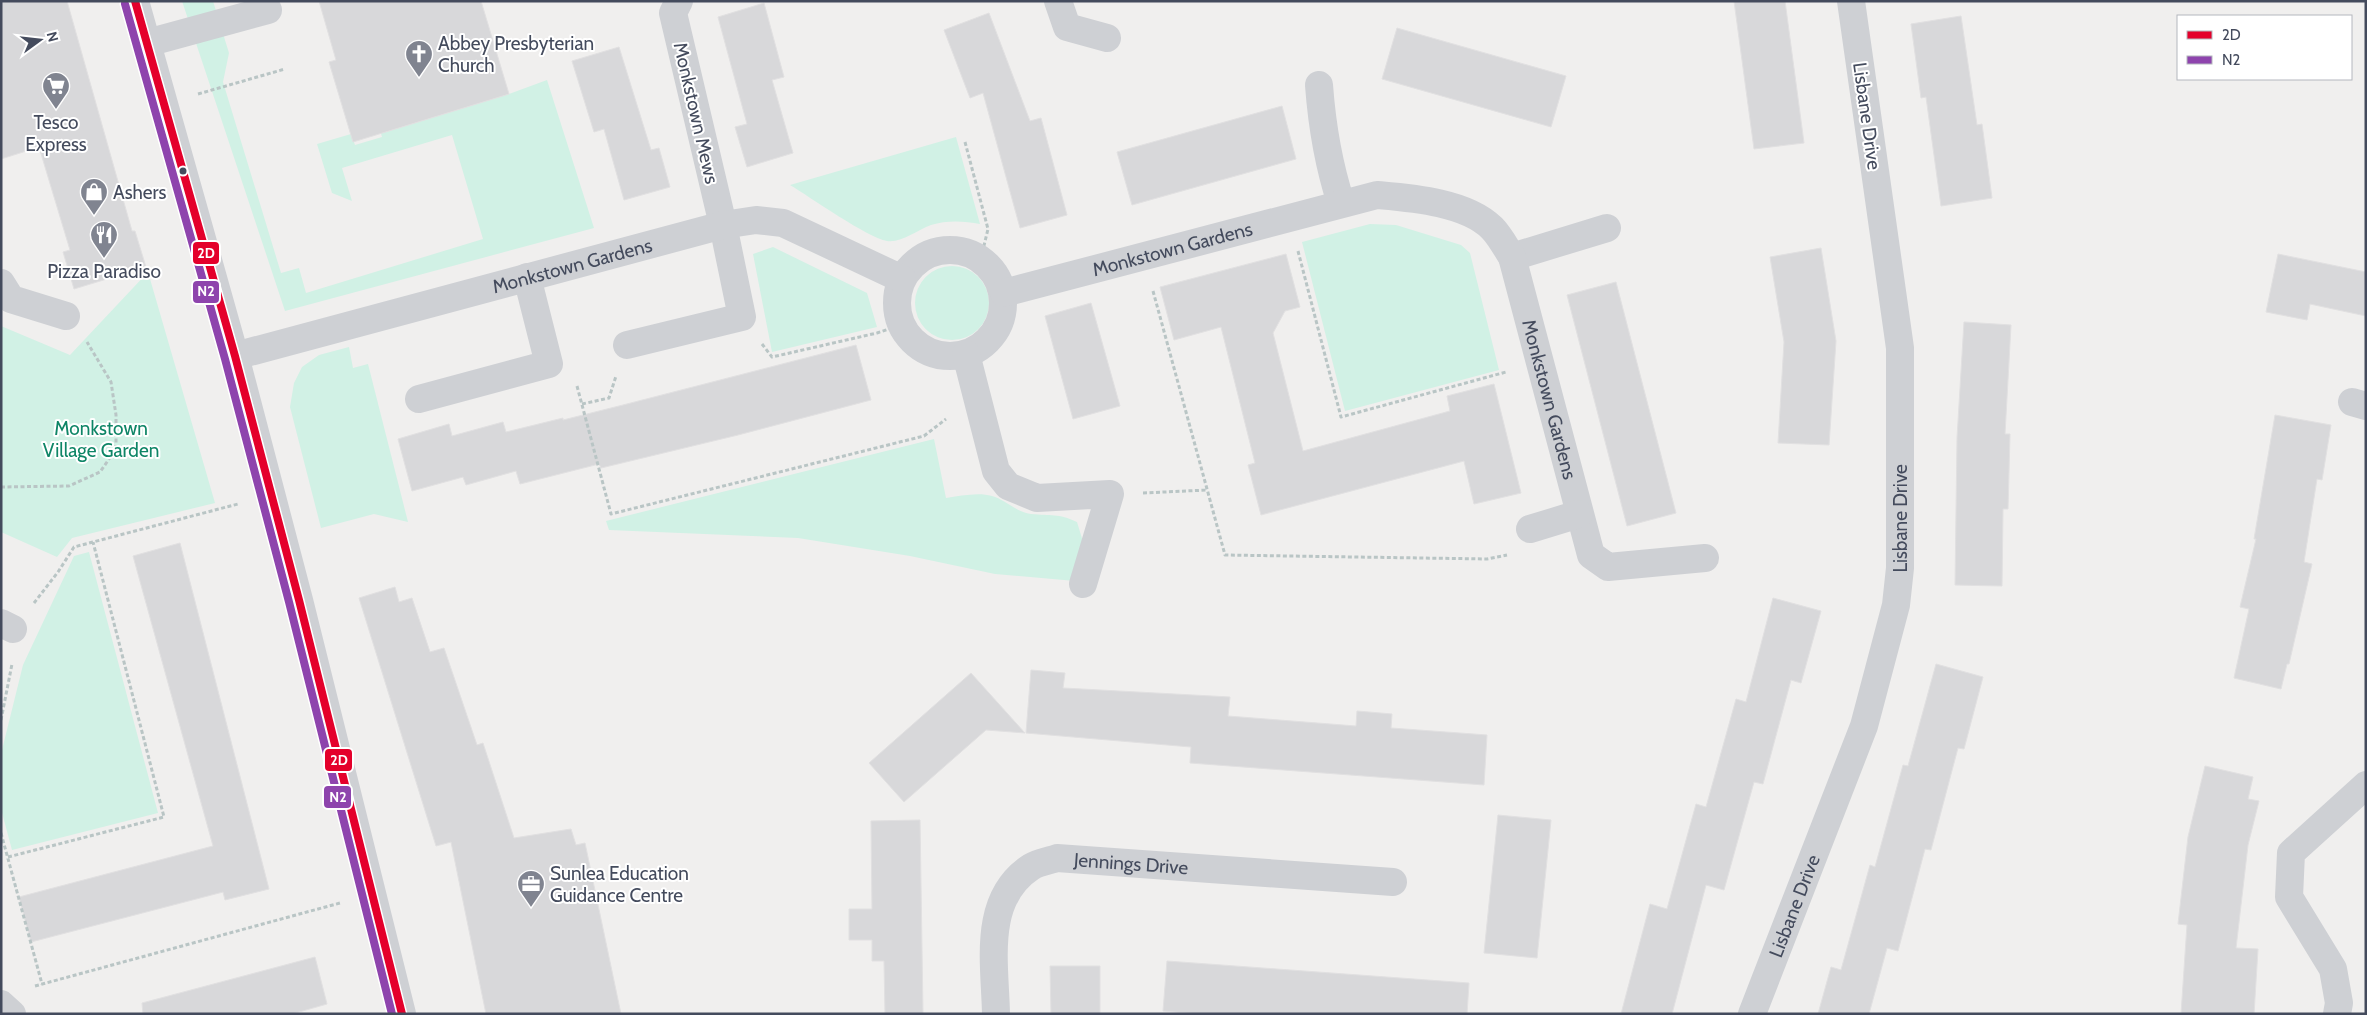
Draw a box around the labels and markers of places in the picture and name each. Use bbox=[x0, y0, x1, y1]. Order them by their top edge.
place label: Abbey Presbyterian Church bbox=[438, 32, 594, 77]
church icon: Abbey Presbyterian Church bbox=[404, 39, 434, 78]
supermarket icon: Tesco Express bbox=[41, 71, 71, 110]
place label: Tesco Express bbox=[25, 111, 87, 156]
unlabelled marker bbox=[178, 166, 188, 176]
shop icon: Ashers bbox=[79, 177, 109, 216]
place label: Ashers bbox=[113, 181, 167, 204]
restaurant icon: Pizza Paradiso bbox=[89, 220, 119, 259]
place label: Pizza Paradiso bbox=[47, 260, 161, 283]
place label: Sunlea Education Guidance Centre bbox=[550, 862, 689, 907]
office icon: Sunlea Education Guidance Centre bbox=[516, 869, 546, 908]

